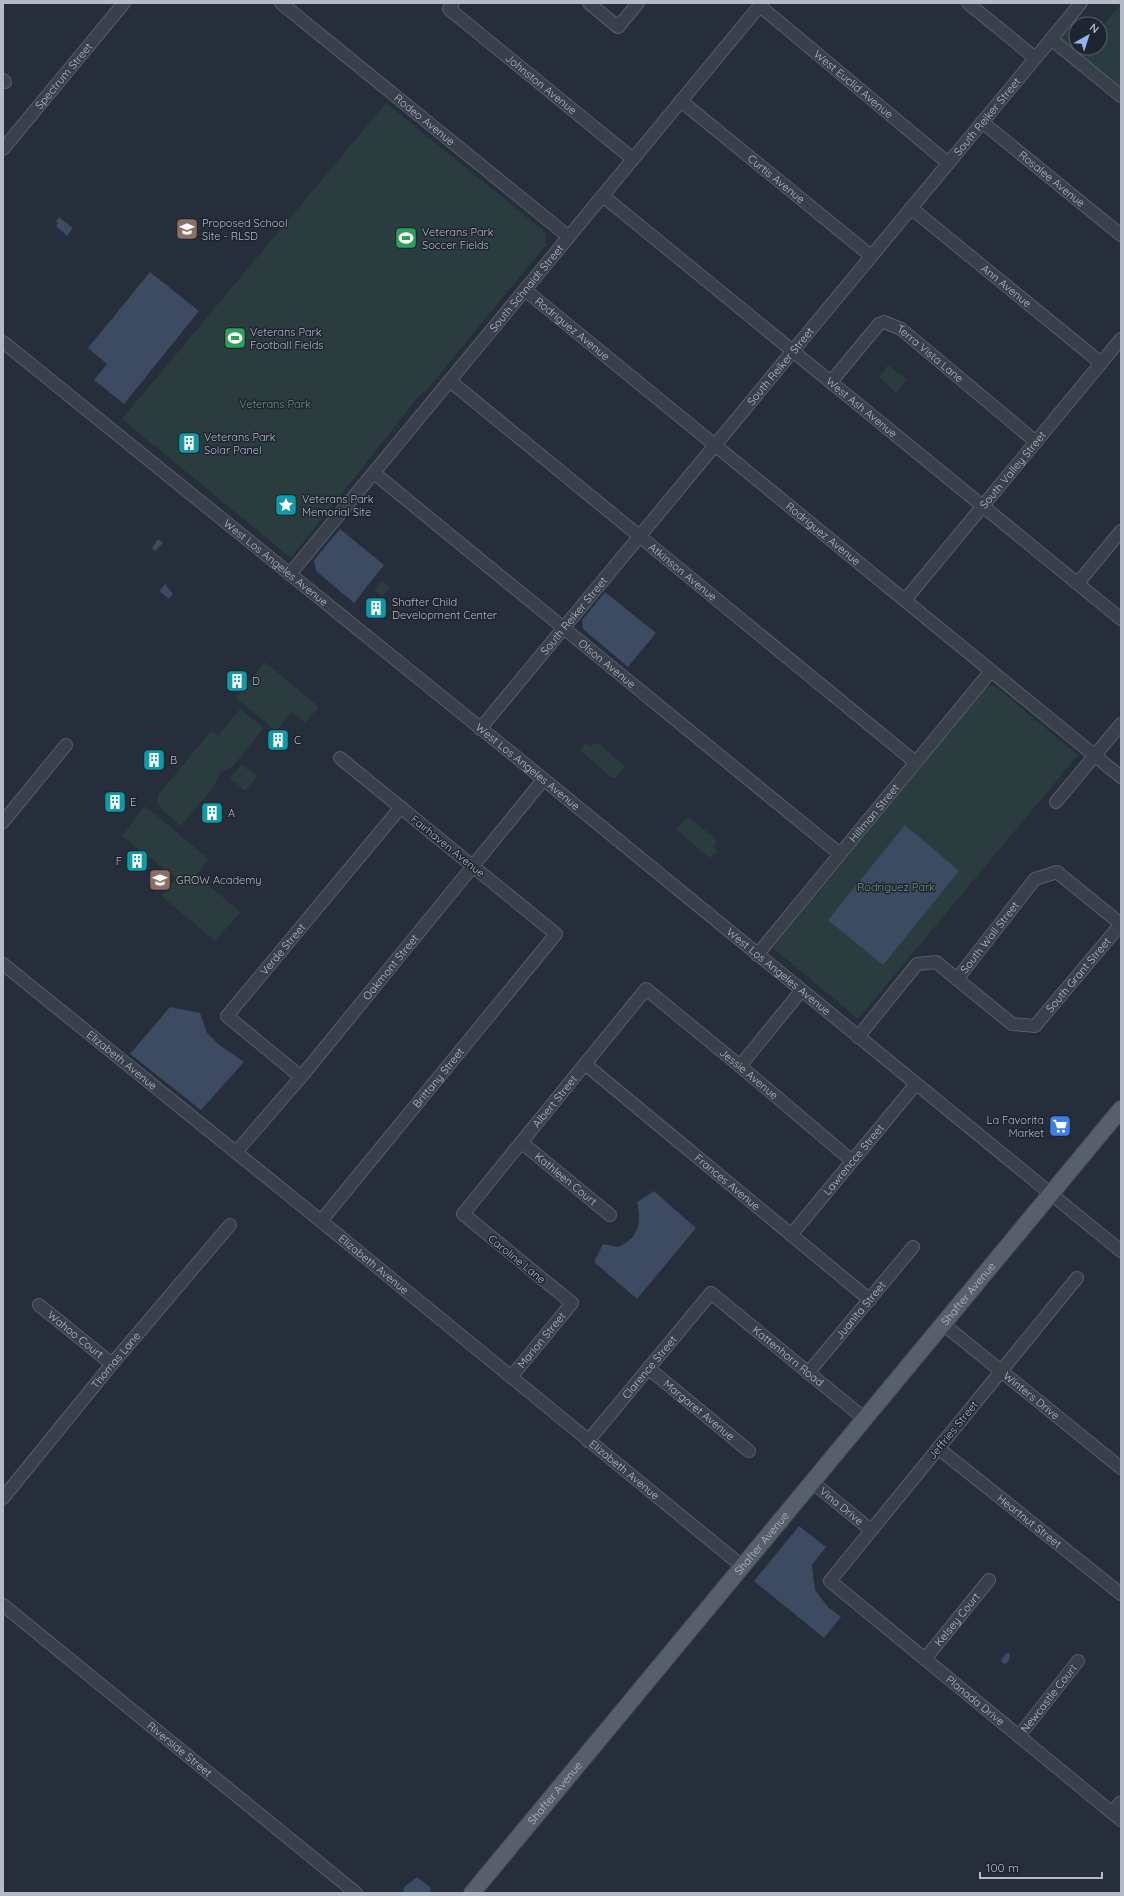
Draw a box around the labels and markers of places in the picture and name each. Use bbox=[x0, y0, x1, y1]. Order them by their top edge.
school or university icon: Proposed School Site - RLSD bbox=[174, 216, 200, 242]
place label: Proposed School Site - RLSD bbox=[202, 216, 288, 243]
sports icon: Veterans Park Soccer Fields bbox=[393, 225, 419, 251]
place label: Veterans Park Soccer Fields bbox=[422, 225, 494, 252]
sports icon: Veterans Park Football Fields bbox=[222, 325, 248, 351]
place label: Veterans Park Football Fields bbox=[250, 325, 324, 352]
building icon: Veterans Park Solar Panel bbox=[176, 430, 202, 456]
place label: Veterans Park Solar Panel bbox=[204, 430, 276, 457]
place icon: Veterans Park Memorial Site bbox=[273, 492, 299, 518]
place label: Veterans Park Memorial Site bbox=[302, 492, 374, 519]
building icon: Shafter Child Development Center bbox=[363, 595, 389, 621]
place label: Shafter Child Development Center bbox=[392, 595, 498, 622]
building icon: D bbox=[224, 668, 250, 694]
place label: D bbox=[252, 674, 260, 688]
building icon: C bbox=[265, 727, 291, 753]
place label: C bbox=[294, 733, 301, 747]
building icon: B bbox=[141, 747, 167, 773]
place label: B bbox=[170, 753, 177, 767]
building icon: E bbox=[102, 789, 128, 815]
place label: E bbox=[130, 795, 136, 809]
building icon: A bbox=[199, 800, 225, 826]
place label: A bbox=[228, 806, 235, 820]
building icon: F bbox=[124, 848, 150, 874]
place label: F bbox=[116, 854, 122, 868]
school or university icon: GROW Academy bbox=[147, 867, 173, 893]
place label: GROW Academy bbox=[176, 873, 262, 887]
place label: La Favorita Market bbox=[987, 1113, 1044, 1140]
supermarket icon: La Favorita Market bbox=[1047, 1113, 1073, 1139]

